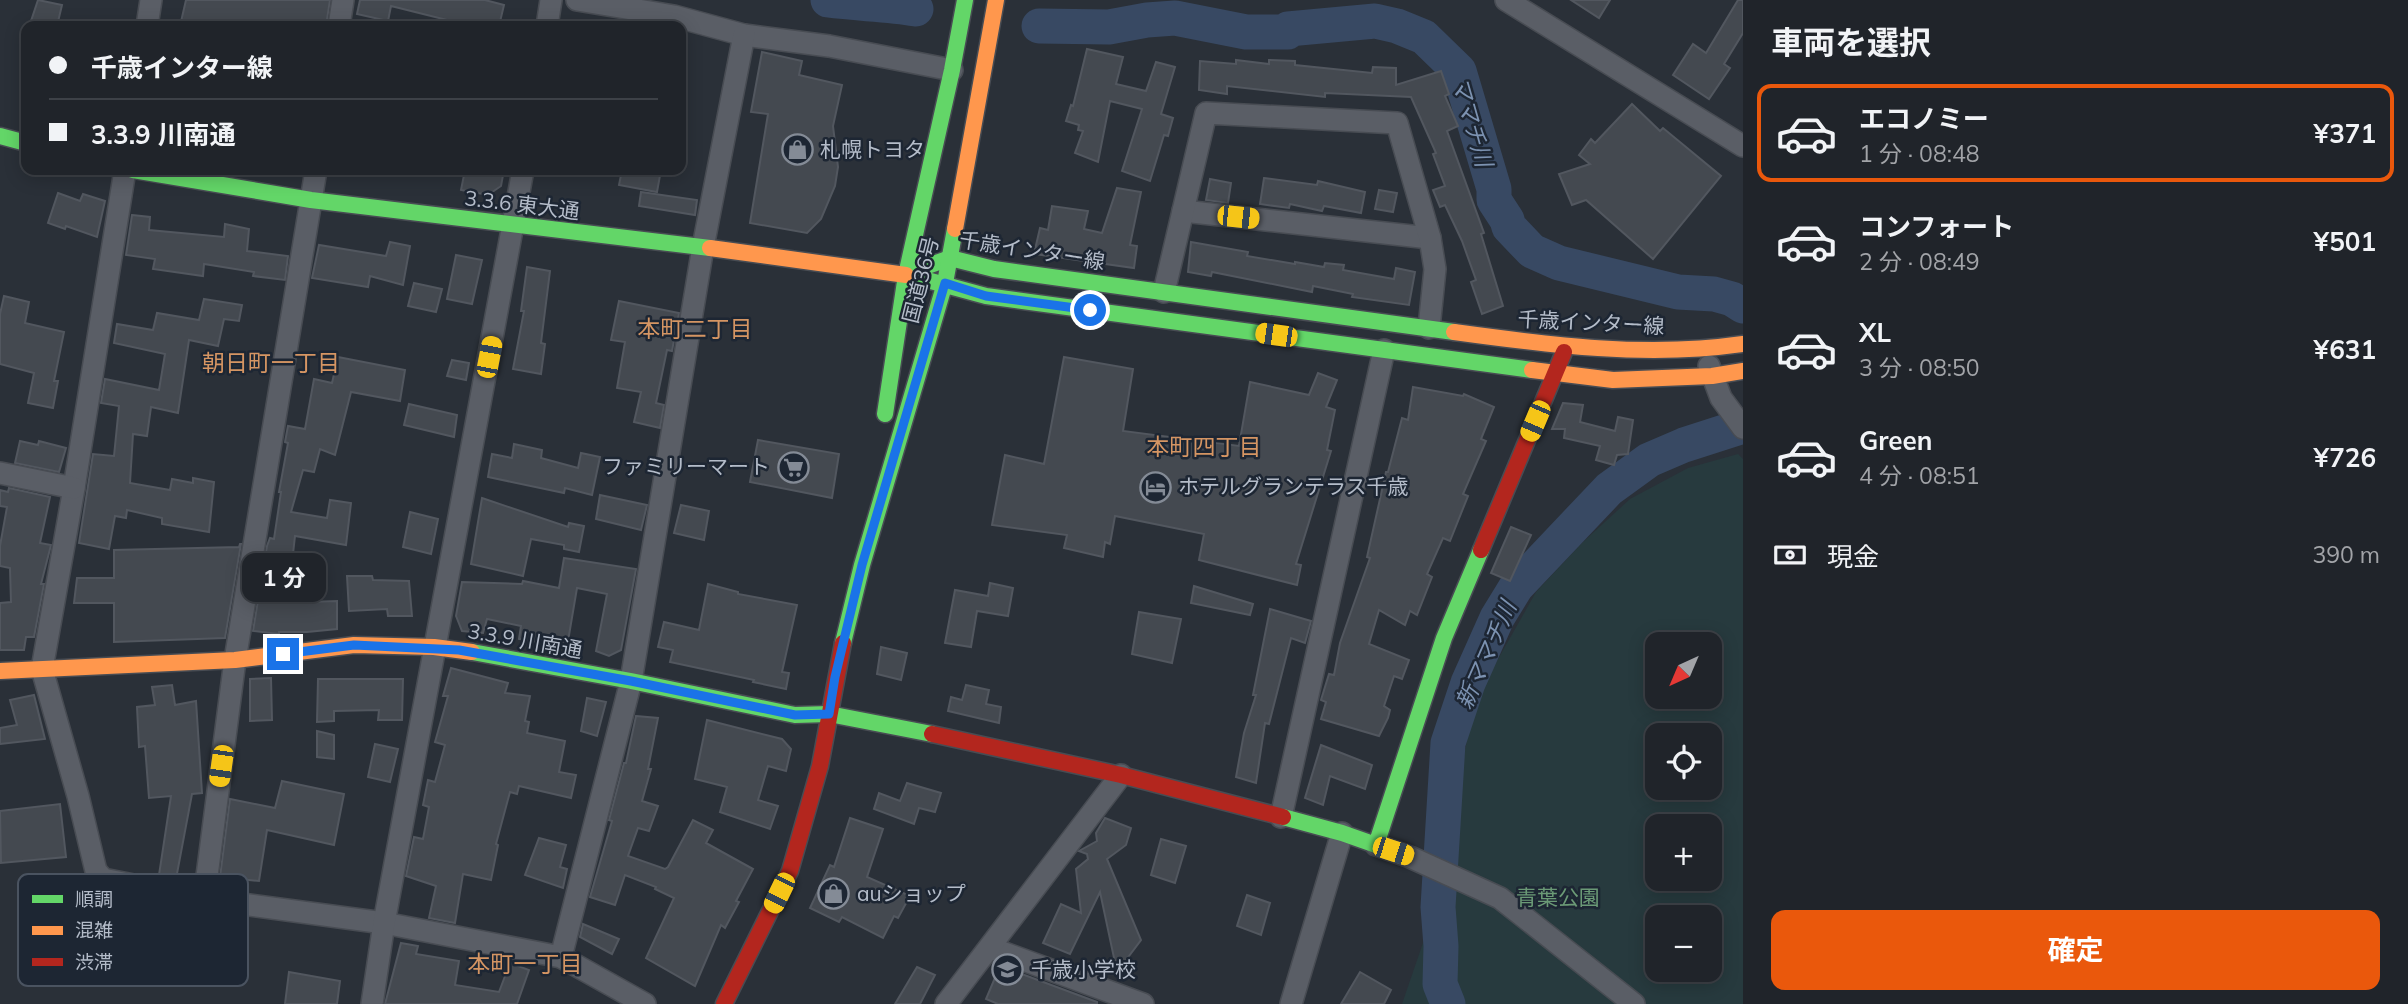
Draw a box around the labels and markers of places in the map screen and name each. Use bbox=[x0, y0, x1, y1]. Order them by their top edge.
shop icon: 札幌トヨタ bbox=[780, 133, 814, 167]
place label: 札幌トヨタ bbox=[820, 136, 925, 162]
supermarket icon: ファミリーマート bbox=[776, 450, 810, 484]
place label: ファミリーマート bbox=[602, 453, 770, 479]
hotel icon: ホテルグランテラス千歳 bbox=[1138, 470, 1172, 504]
place label: ホテルグランテラス千歳 bbox=[1178, 473, 1409, 499]
shop icon: auショップ bbox=[817, 877, 851, 911]
place label: auショップ bbox=[857, 880, 966, 906]
school or university icon: 千歳小学校 bbox=[991, 953, 1025, 987]
place label: 千歳小学校 bbox=[1031, 956, 1136, 982]

